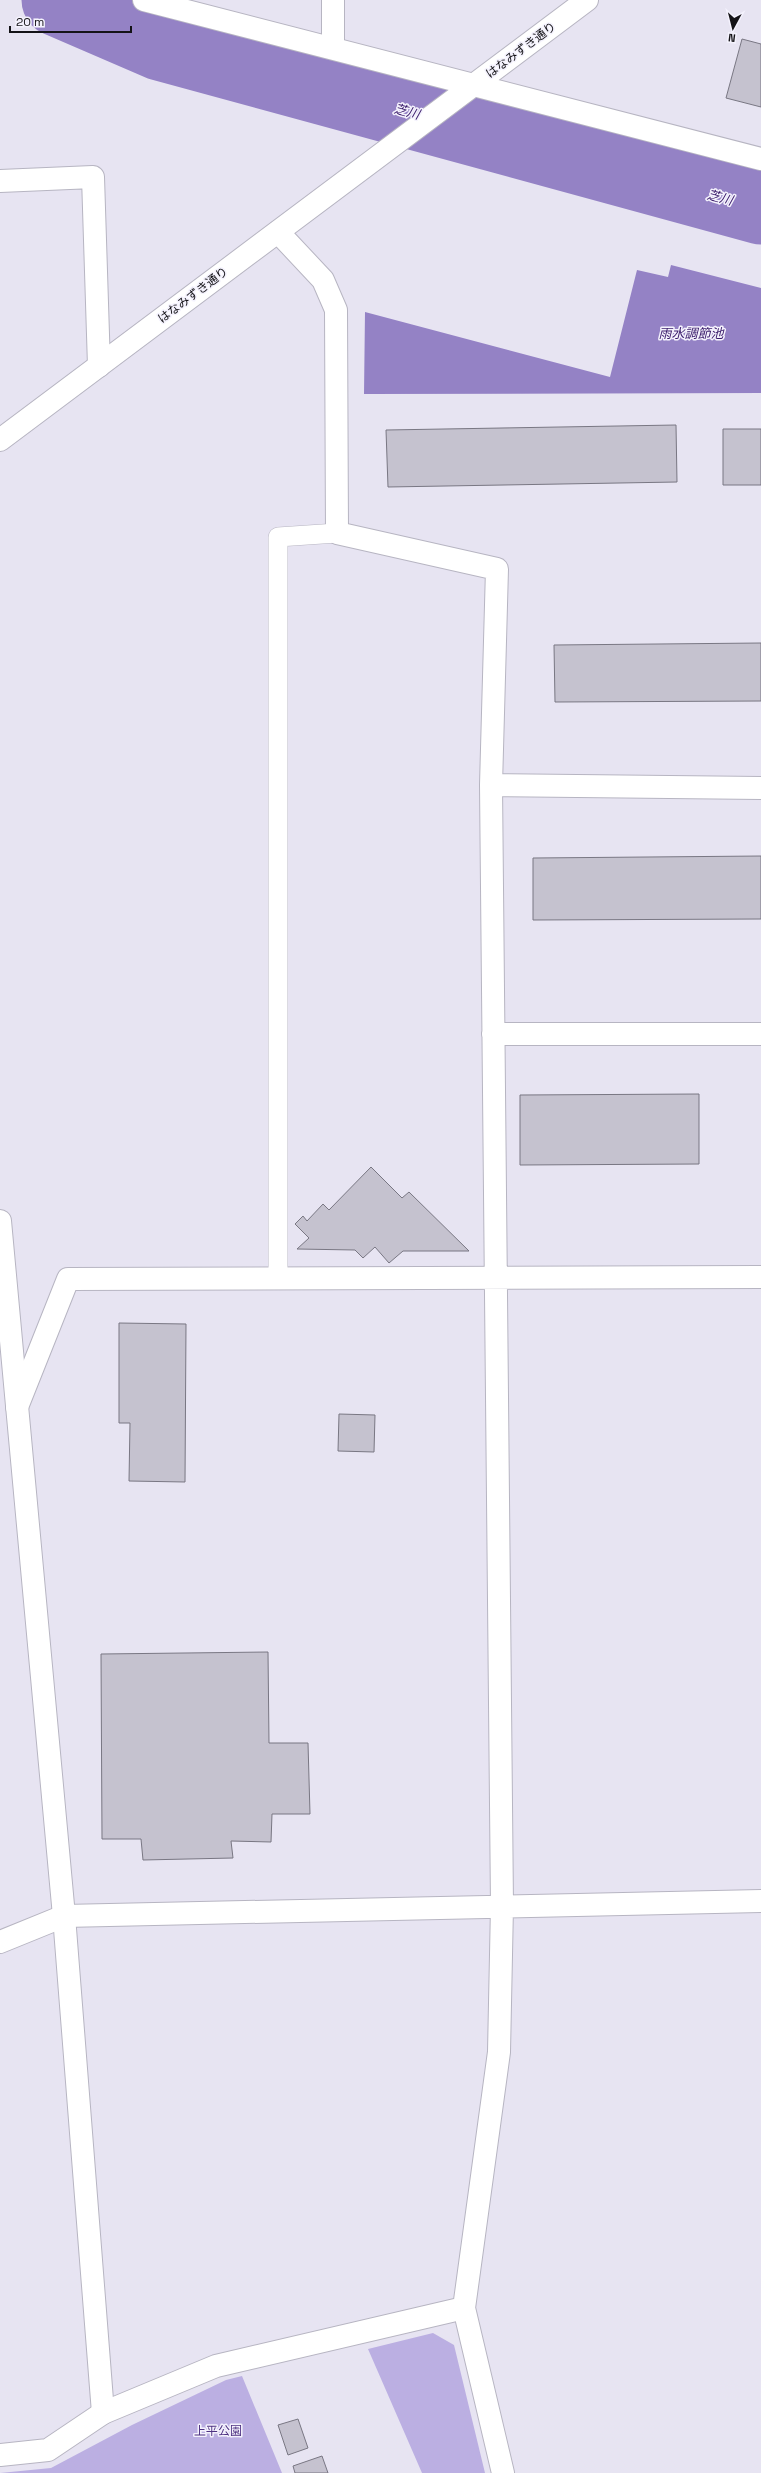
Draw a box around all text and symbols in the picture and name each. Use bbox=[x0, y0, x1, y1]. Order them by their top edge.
scale bar bbox=[10, 8, 131, 34]
north arrow bbox=[713, 8, 753, 48]
text: 20 m bbox=[16, 14, 44, 30]
street label: はなみずき通り bbox=[483, 18, 559, 82]
text: N bbox=[727, 31, 736, 45]
water label: 芝川 bbox=[392, 100, 424, 124]
water label: 芝川 bbox=[705, 186, 737, 210]
street label: はなみずき通り bbox=[155, 263, 231, 327]
water label: 雨水調節池 bbox=[658, 325, 725, 342]
park label: 上平公園 bbox=[194, 2423, 242, 2439]

